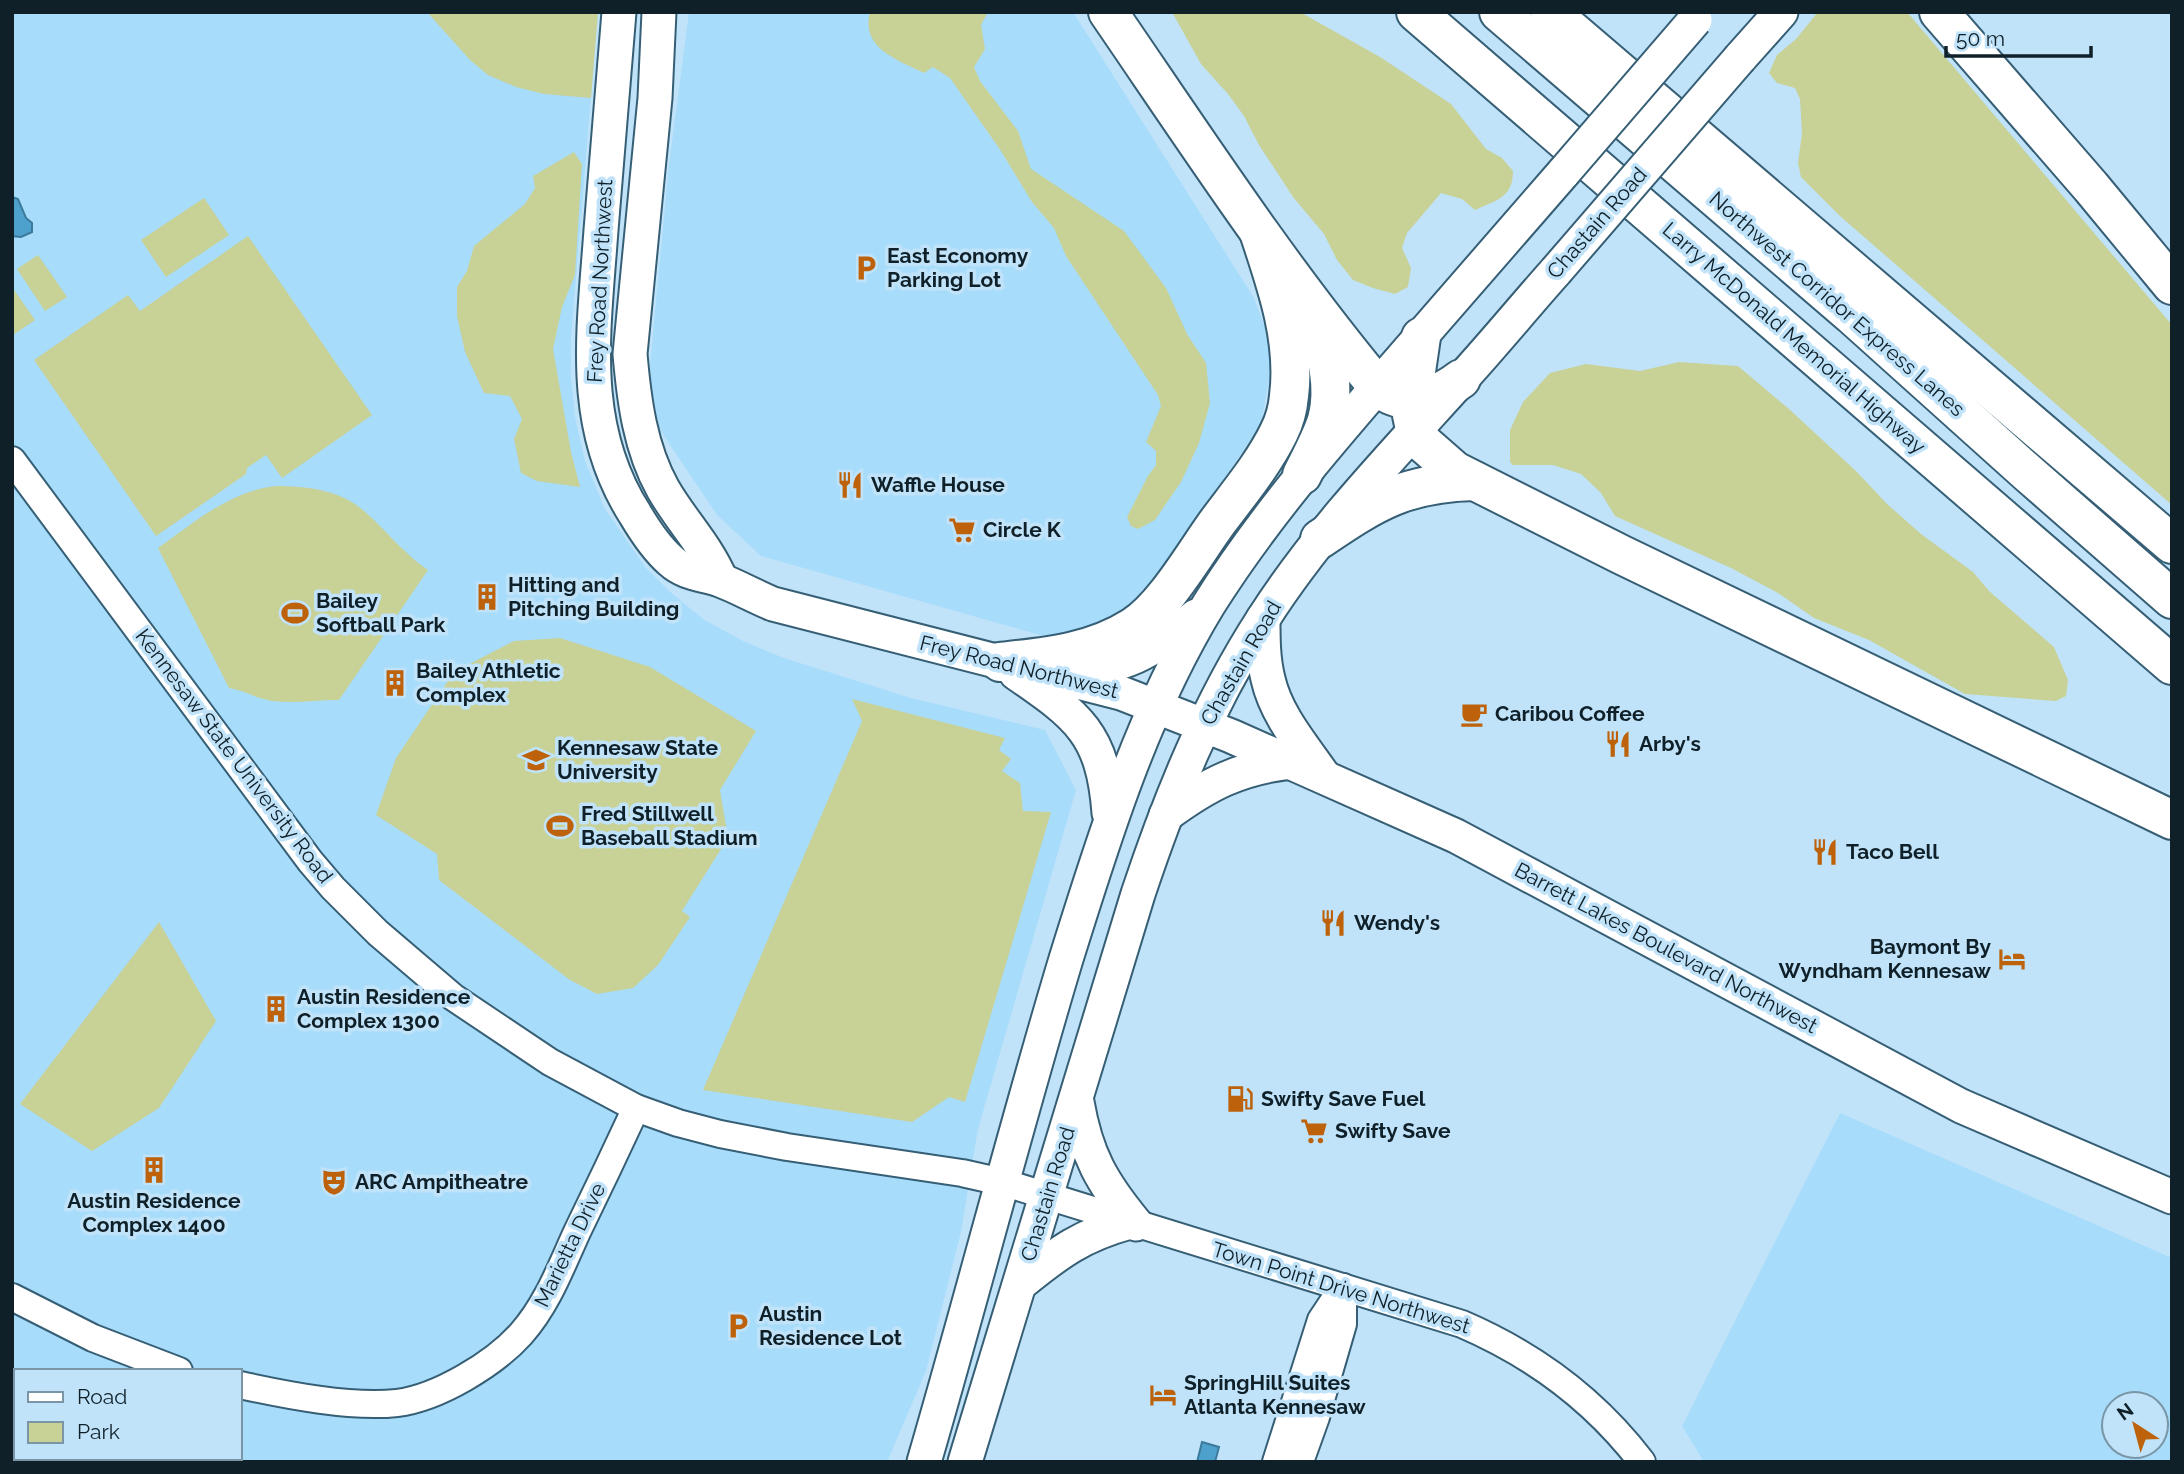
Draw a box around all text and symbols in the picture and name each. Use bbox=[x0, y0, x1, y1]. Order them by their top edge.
scale bar bbox=[1946, 14, 2091, 58]
text: 50 m bbox=[1956, 26, 2005, 51]
street label: Chastain Road bbox=[1542, 162, 1652, 283]
street label: Frey Road Northwest bbox=[582, 179, 617, 383]
street label: Northwest Corridor Express Lanes bbox=[1705, 186, 1970, 421]
street label: Larry McDonald Memorial Highway bbox=[1658, 217, 1931, 459]
place label: East Economy Parking Lot bbox=[887, 243, 1029, 292]
parking icon: East Economy Parking Lot bbox=[851, 253, 881, 283]
restaurant icon: Waffle House bbox=[835, 470, 865, 500]
place label: Waffle House bbox=[871, 472, 1005, 497]
supermarket icon: Circle K bbox=[947, 515, 977, 545]
place label: Circle K bbox=[983, 517, 1062, 542]
place label: Hitting and Pitching Building bbox=[508, 572, 679, 621]
building icon: Hitting and Pitching Building bbox=[472, 582, 502, 612]
place label: Bailey Softball Park bbox=[316, 588, 446, 637]
street label: Chastain Road bbox=[1195, 596, 1286, 729]
sports icon: Bailey Softball Park bbox=[280, 598, 310, 628]
street label: Kennesaw State University Road bbox=[131, 624, 338, 888]
street label: Frey Road Northwest bbox=[917, 630, 1121, 703]
place label: Bailey Athletic Complex bbox=[416, 658, 561, 707]
building icon: Bailey Athletic Complex bbox=[380, 668, 410, 698]
cafe icon: Caribou Coffee bbox=[1459, 699, 1489, 729]
place label: Caribou Coffee bbox=[1495, 701, 1645, 726]
restaurant icon: Arby's bbox=[1603, 729, 1633, 759]
place label: Arby's bbox=[1639, 731, 1701, 756]
place label: Kennesaw State University bbox=[557, 735, 719, 784]
school or university icon: Kennesaw State University bbox=[521, 745, 551, 775]
place label: Fred Stillwell Baseball Stadium bbox=[581, 801, 758, 850]
sports icon: Fred Stillwell Baseball Stadium bbox=[545, 811, 575, 841]
restaurant icon: Taco Bell bbox=[1810, 837, 1840, 867]
place label: Taco Bell bbox=[1846, 839, 1939, 864]
street label: Barrett Lakes Boulevard Northwest bbox=[1511, 857, 1822, 1038]
restaurant icon: Wendy's bbox=[1318, 908, 1348, 938]
place label: Wendy's bbox=[1354, 910, 1440, 935]
place label: Baymont By Wyndham Kennesaw bbox=[1779, 934, 1991, 983]
hotel icon: Baymont By Wyndham Kennesaw bbox=[1997, 944, 2027, 974]
place label: Austin Residence Complex 1300 bbox=[297, 984, 471, 1033]
building icon: Austin Residence Complex 1300 bbox=[261, 994, 291, 1024]
fuel station icon: Swifty Save Fuel bbox=[1225, 1084, 1255, 1114]
place label: Swifty Save Fuel bbox=[1261, 1086, 1426, 1111]
supermarket icon: Swifty Save bbox=[1299, 1116, 1329, 1146]
place label: Swifty Save bbox=[1335, 1118, 1451, 1143]
street label: Chastain Road bbox=[1015, 1124, 1080, 1264]
building icon: Austin Residence Complex 1400 bbox=[139, 1155, 169, 1185]
theatre icon: ARC Ampitheatre bbox=[319, 1167, 349, 1197]
place label: ARC Ampitheatre bbox=[355, 1169, 528, 1194]
street label: Marietta Drive bbox=[529, 1179, 610, 1311]
place label: Austin Residence Complex 1400 bbox=[67, 1188, 241, 1237]
street label: Town Point Drive Northwest bbox=[1209, 1236, 1473, 1339]
place label: Austin Residence Lot bbox=[759, 1301, 902, 1350]
parking icon: Austin Residence Lot bbox=[723, 1311, 753, 1341]
legend bbox=[14, 1369, 242, 1460]
place label: SpringHill Suites Atlanta Kennesaw bbox=[1184, 1370, 1366, 1419]
hotel icon: SpringHill Suites Atlanta Kennesaw bbox=[1148, 1380, 1178, 1410]
text: Road bbox=[77, 1384, 127, 1409]
north arrow bbox=[2100, 1390, 2170, 1460]
text: N bbox=[2113, 1398, 2137, 1424]
text: Park bbox=[77, 1419, 120, 1444]

